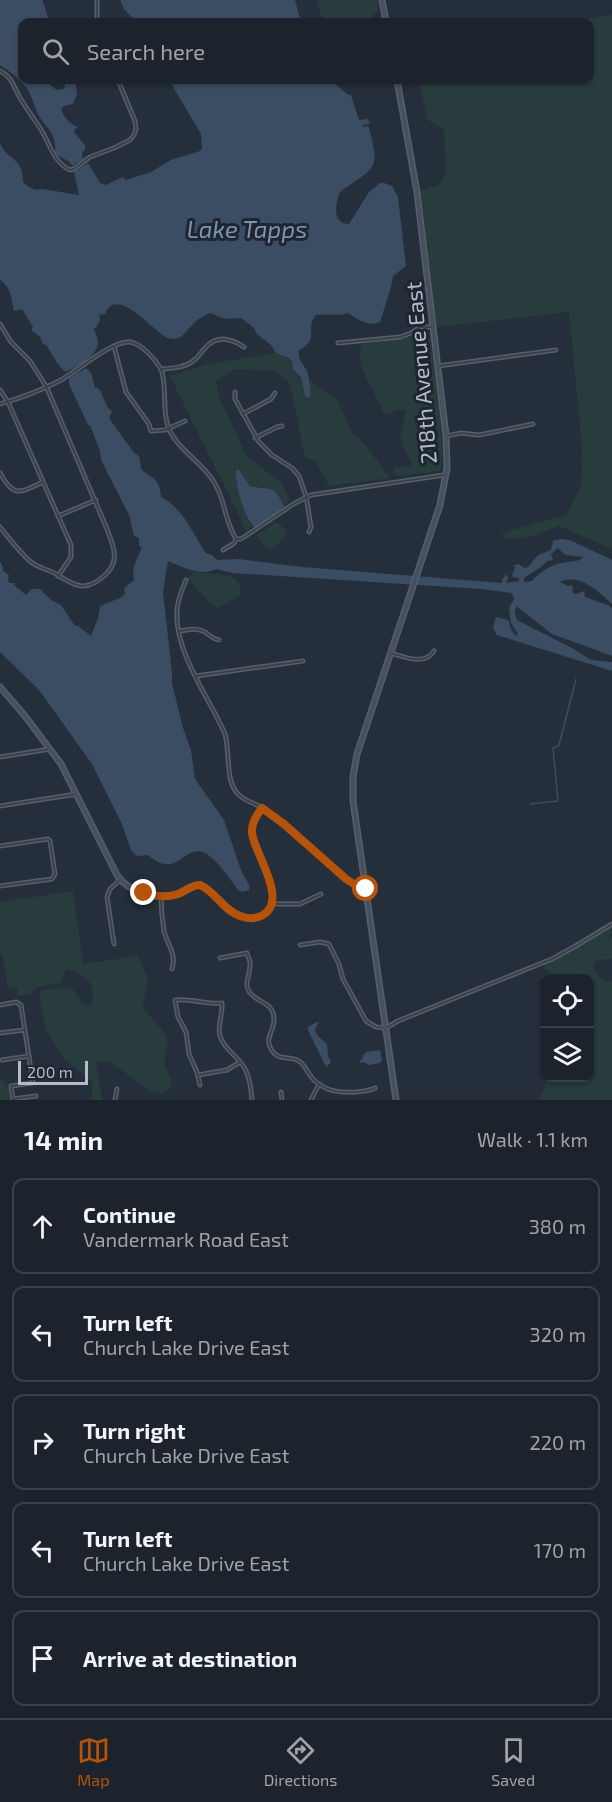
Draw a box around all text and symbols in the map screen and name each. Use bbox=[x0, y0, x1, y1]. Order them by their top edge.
search box bbox=[18, 18, 594, 84]
icon: search bbox=[39, 35, 72, 68]
text: Search here bbox=[87, 38, 205, 64]
water label: Lake Tapps bbox=[187, 214, 307, 243]
street label: 218th Avenue East bbox=[399, 281, 441, 465]
route start bbox=[352, 875, 378, 901]
route end bbox=[130, 879, 156, 905]
map controls bbox=[540, 974, 594, 1082]
button: locate bbox=[540, 974, 594, 1028]
button: layers bbox=[540, 1028, 594, 1082]
scale bar bbox=[18, 1058, 88, 1086]
text: 200 m bbox=[27, 1062, 73, 1081]
text: 14 min bbox=[24, 1124, 103, 1155]
text: Walk · 1.1 km bbox=[477, 1127, 588, 1151]
text: Continue bbox=[83, 1201, 176, 1227]
icon: ahead bbox=[26, 1210, 59, 1243]
text: 380 m bbox=[529, 1214, 586, 1238]
text: Vandermark Road East bbox=[83, 1227, 289, 1251]
text: Turn left bbox=[83, 1309, 172, 1335]
icon: left bbox=[26, 1318, 59, 1351]
text: 320 m bbox=[530, 1322, 586, 1346]
text: Church Lake Drive East bbox=[83, 1335, 289, 1359]
text: Turn right bbox=[83, 1417, 185, 1443]
icon: right bbox=[26, 1426, 59, 1459]
text: 220 m bbox=[529, 1430, 586, 1454]
text: Church Lake Drive East bbox=[83, 1443, 289, 1467]
text: Turn left bbox=[83, 1525, 172, 1551]
icon: left bbox=[26, 1534, 59, 1567]
text: 170 m bbox=[534, 1538, 586, 1562]
text: Church Lake Drive East bbox=[83, 1551, 289, 1575]
icon: arrive bbox=[26, 1642, 59, 1675]
text: Arrive at destination bbox=[83, 1645, 297, 1671]
tab: Map bbox=[77, 1734, 110, 1789]
tab: Directions bbox=[264, 1734, 337, 1789]
tab: Saved bbox=[491, 1734, 535, 1789]

